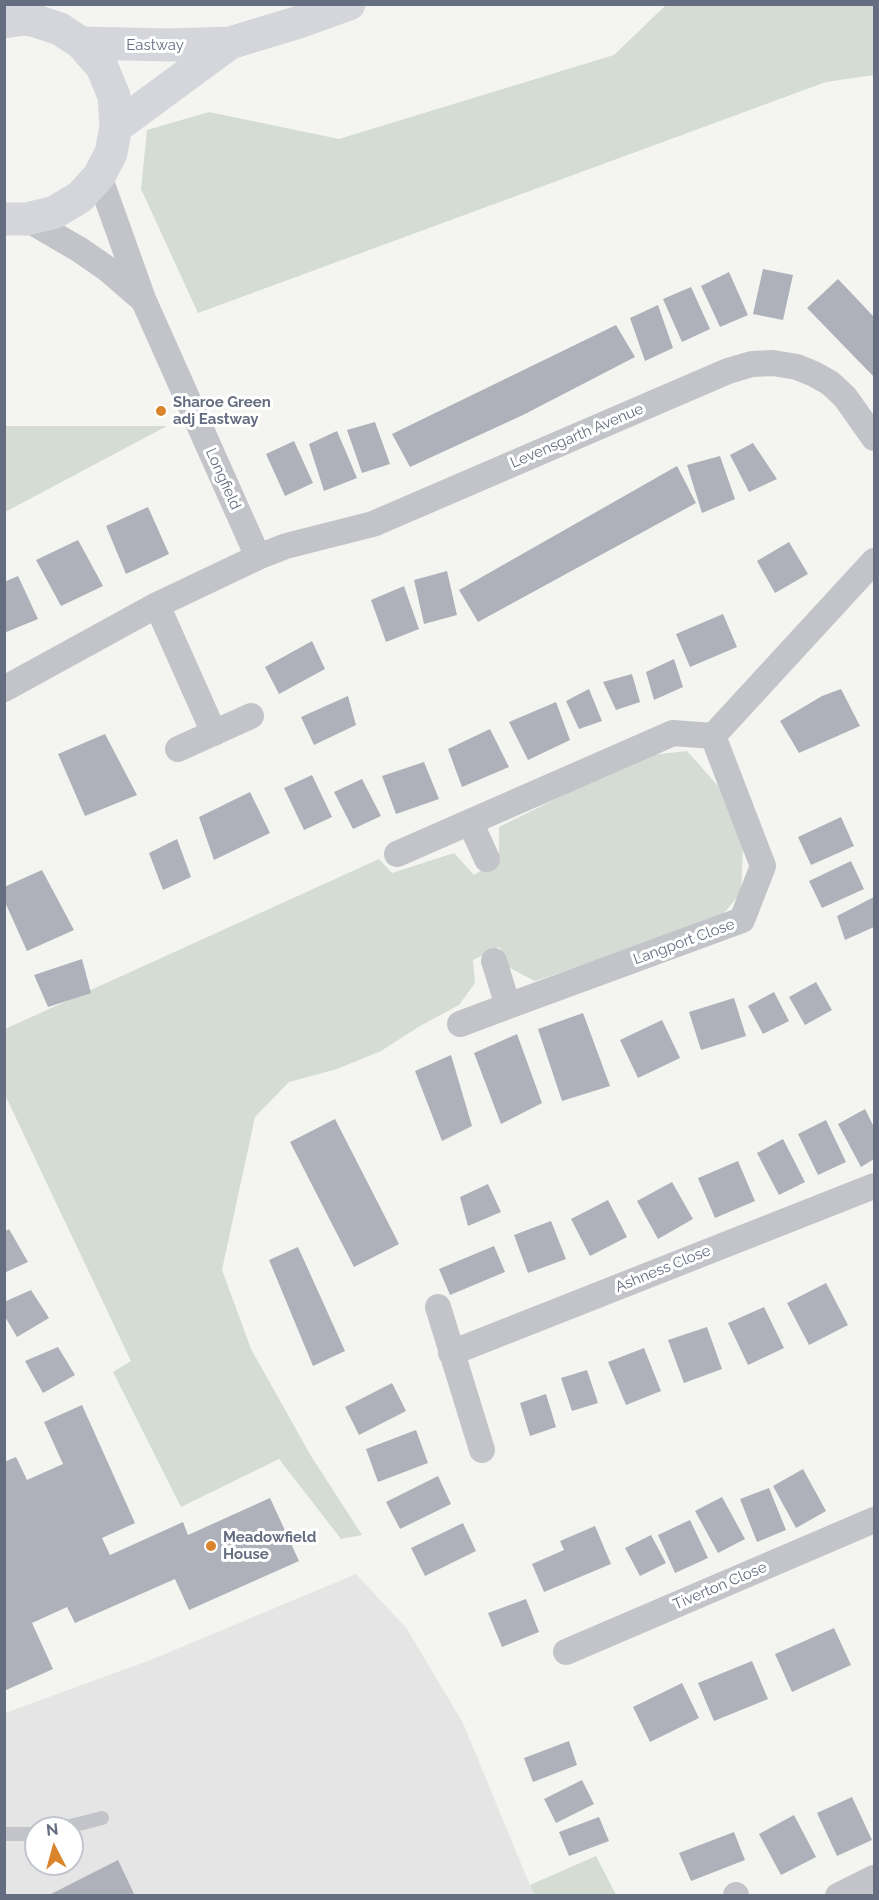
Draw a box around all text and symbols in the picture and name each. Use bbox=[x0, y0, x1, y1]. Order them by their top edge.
street label: Eastway bbox=[126, 36, 184, 54]
place label: Sharoe Green adj Eastway bbox=[173, 393, 271, 428]
street label: Levensgarth Avenue bbox=[508, 400, 646, 472]
marker: Sharoe Green adj Eastway bbox=[154, 404, 168, 418]
street label: Longfield bbox=[201, 446, 245, 512]
street label: Langport Close bbox=[631, 915, 737, 969]
street label: Ashness Close bbox=[613, 1242, 713, 1296]
place label: Meadowfield House bbox=[223, 1528, 316, 1563]
marker: Meadowfield House bbox=[204, 1539, 218, 1553]
street label: Tiverton Close bbox=[670, 1558, 770, 1614]
north arrow bbox=[24, 1816, 84, 1876]
text: N bbox=[45, 1820, 59, 1840]

